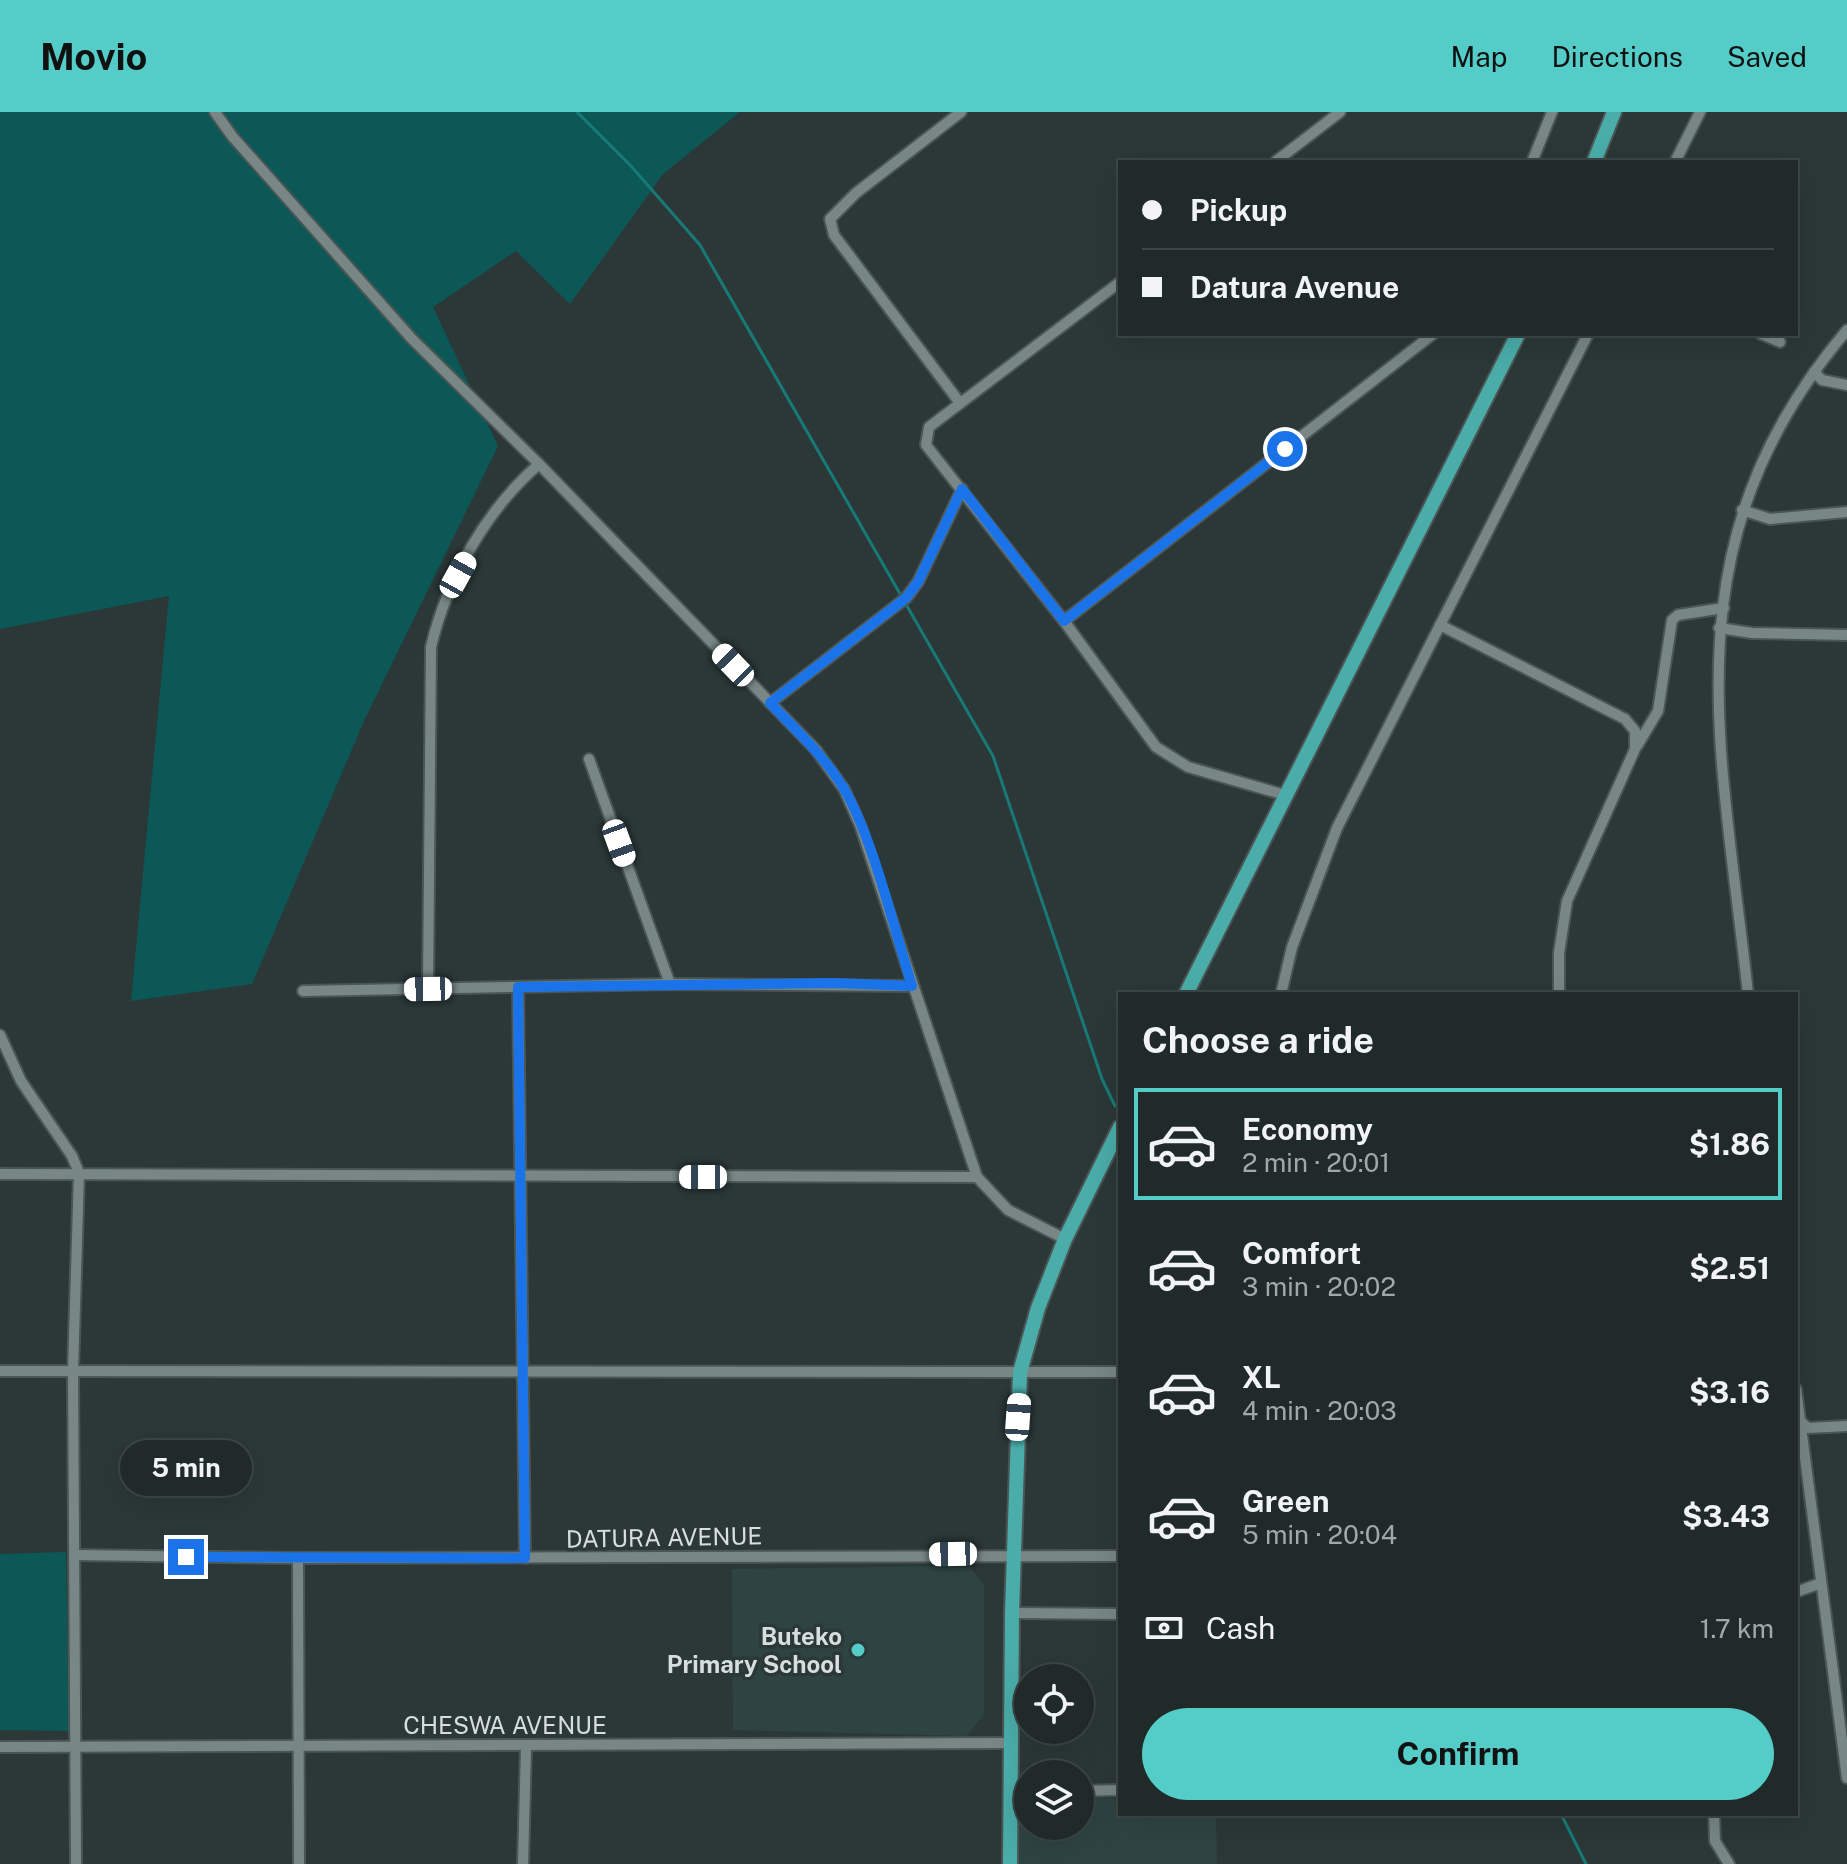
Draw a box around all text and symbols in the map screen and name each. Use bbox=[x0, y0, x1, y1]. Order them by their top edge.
text: Movio bbox=[40, 34, 147, 79]
text: Map bbox=[1451, 40, 1507, 73]
text: Directions bbox=[1551, 40, 1683, 73]
text: Saved bbox=[1727, 40, 1807, 73]
text: Pickup bbox=[1190, 192, 1287, 228]
text: Datura Avenue bbox=[1190, 269, 1399, 305]
route start bbox=[1267, 431, 1303, 467]
car bbox=[436, 548, 480, 602]
car bbox=[708, 639, 758, 691]
car bbox=[600, 816, 638, 870]
car bbox=[404, 977, 452, 1001]
text: Choose a ride bbox=[1142, 1019, 1374, 1061]
icon: car bbox=[1146, 1108, 1218, 1180]
text: Economy bbox=[1242, 1111, 1373, 1147]
text: $1.86 bbox=[1689, 1126, 1770, 1162]
text: 2 min · 20:01 bbox=[1242, 1147, 1390, 1178]
car bbox=[679, 1165, 727, 1189]
icon: car bbox=[1146, 1232, 1218, 1304]
text: Comfort bbox=[1242, 1235, 1361, 1271]
text: $2.51 bbox=[1689, 1250, 1770, 1286]
text: 3 min · 20:02 bbox=[1242, 1271, 1396, 1302]
icon: car bbox=[1146, 1356, 1218, 1428]
text: XL bbox=[1242, 1359, 1281, 1395]
text: $3.16 bbox=[1689, 1374, 1770, 1410]
car bbox=[1004, 1392, 1032, 1442]
text: 4 min · 20:03 bbox=[1242, 1395, 1397, 1426]
callout: 5 min bbox=[120, 1441, 252, 1497]
text: 5 min bbox=[151, 1452, 221, 1483]
icon: car bbox=[1146, 1480, 1218, 1552]
text: Green bbox=[1242, 1483, 1329, 1519]
text: $3.43 bbox=[1682, 1498, 1770, 1534]
text: 5 min · 20:04 bbox=[1242, 1519, 1397, 1550]
street label: DATURA AVENUE bbox=[566, 1521, 762, 1553]
route end bbox=[168, 1539, 204, 1575]
car bbox=[929, 1542, 977, 1566]
icon: cash bbox=[1142, 1606, 1186, 1650]
text: Cash bbox=[1206, 1610, 1275, 1646]
text: 1.7 km bbox=[1700, 1613, 1774, 1644]
place label: Buteko Primary School bbox=[667, 1622, 842, 1678]
marker: Buteko Primary School bbox=[849, 1641, 867, 1659]
map controls bbox=[1014, 1664, 1094, 1840]
button: locate bbox=[1014, 1664, 1094, 1744]
button: Confirm bbox=[1142, 1708, 1774, 1800]
street label: CHESWA AVENUE bbox=[403, 1711, 607, 1739]
button: layers bbox=[1014, 1760, 1094, 1840]

